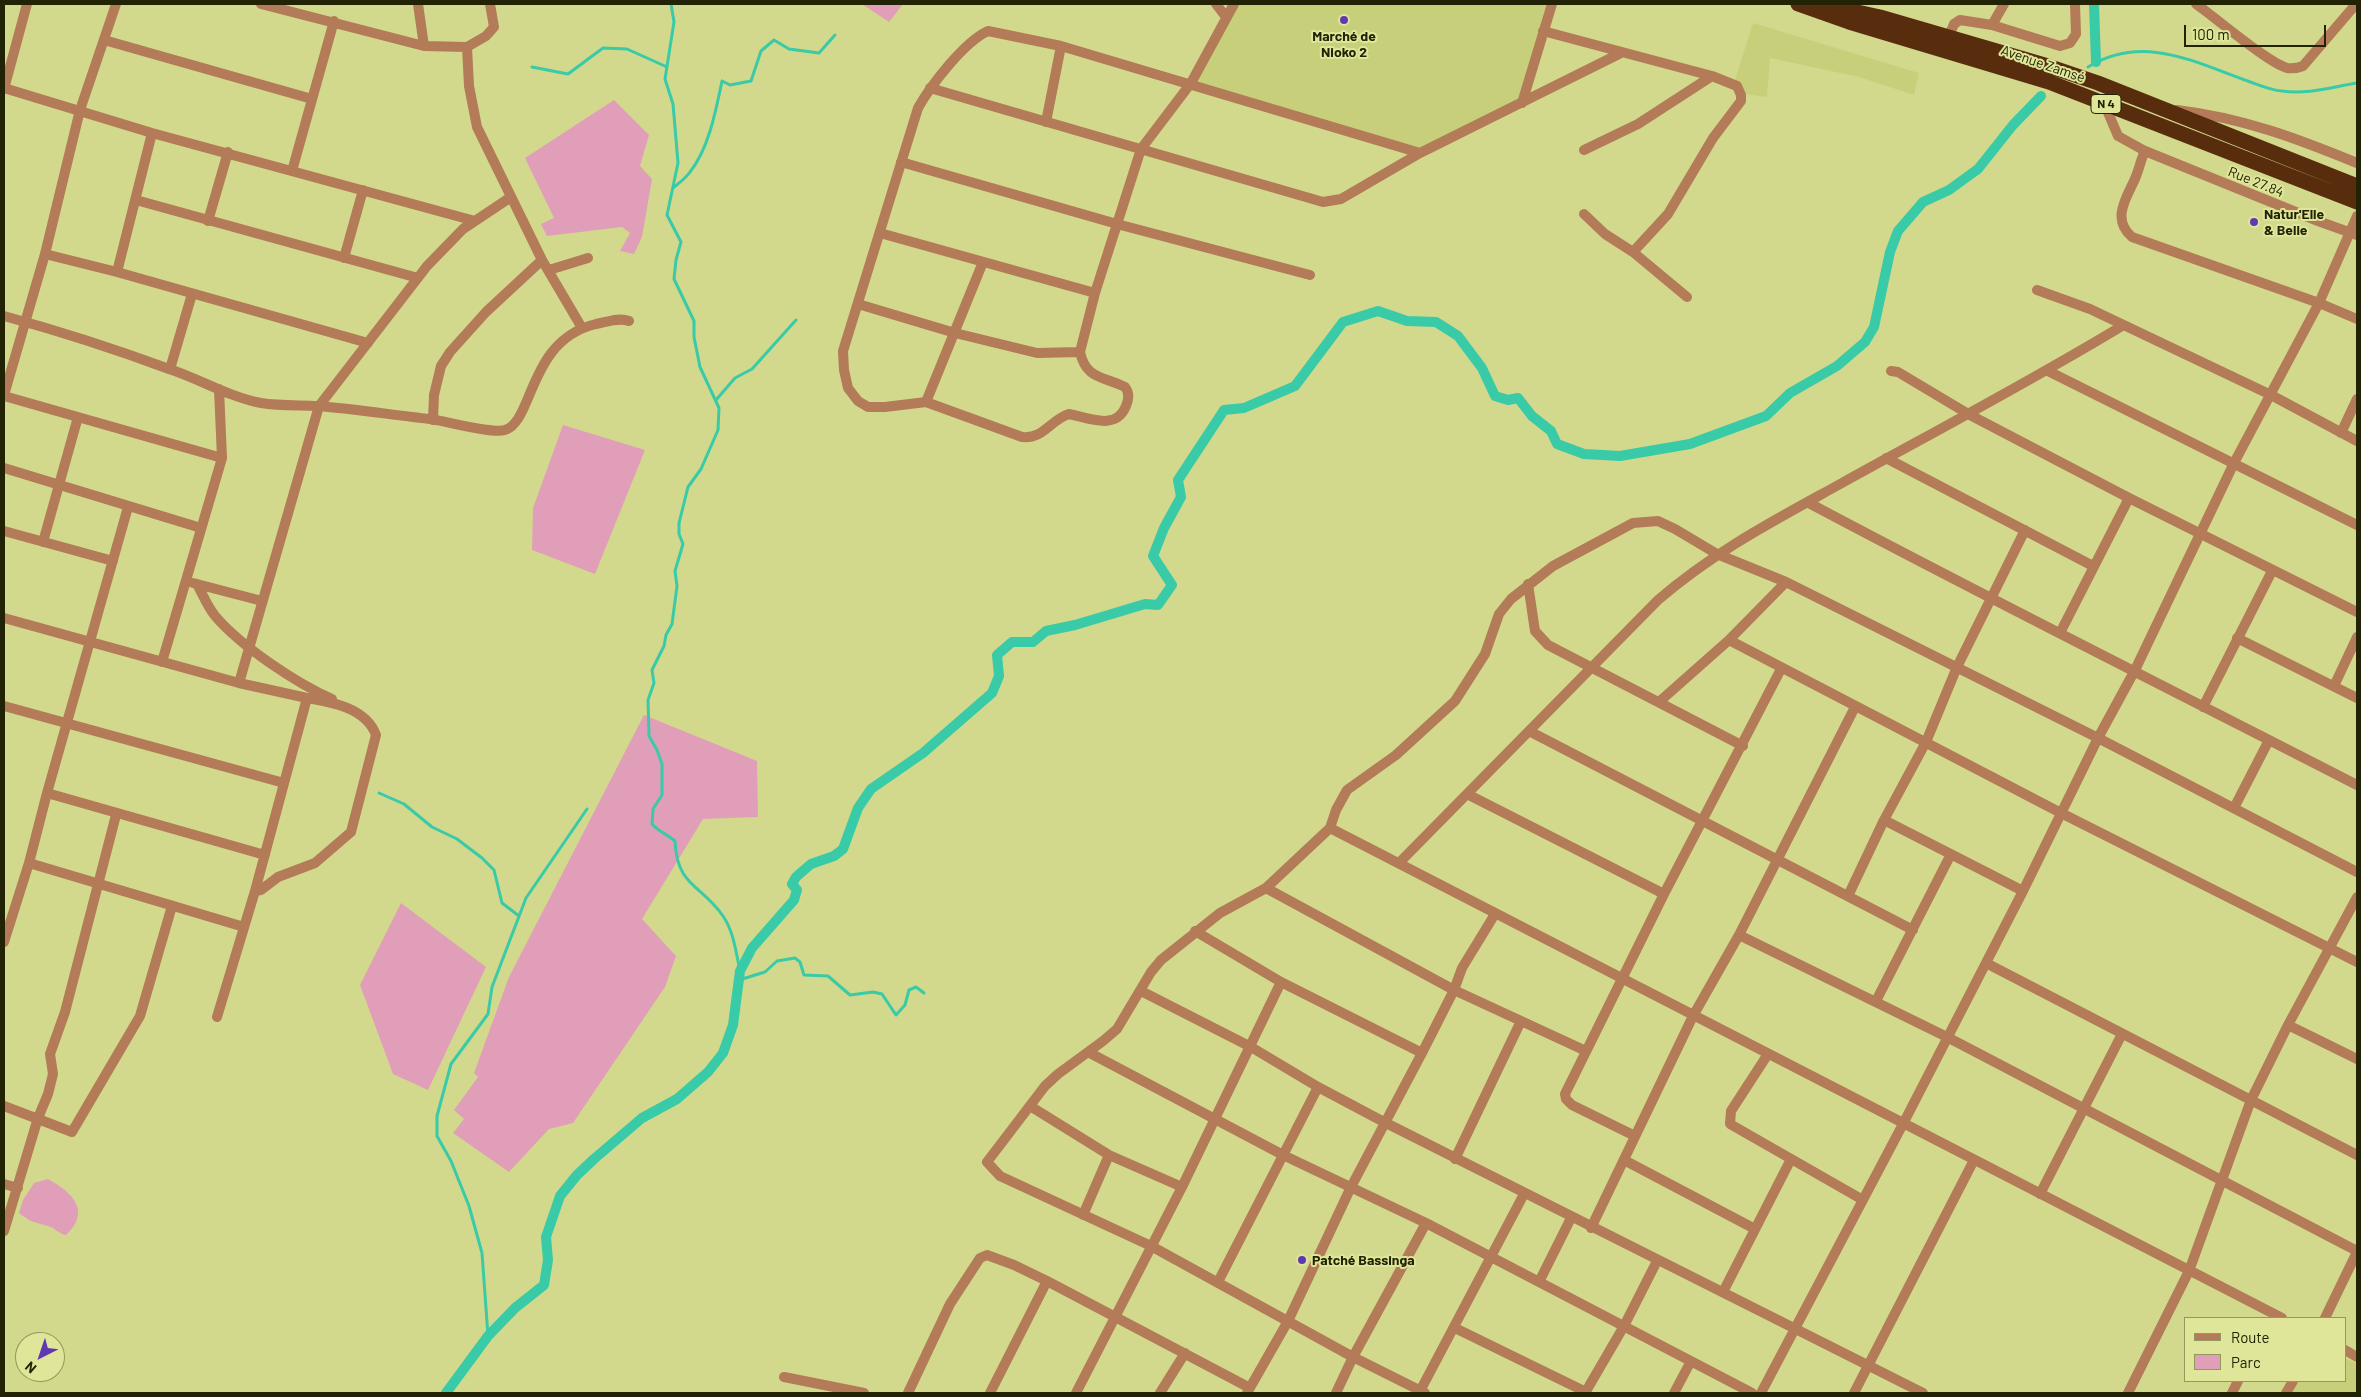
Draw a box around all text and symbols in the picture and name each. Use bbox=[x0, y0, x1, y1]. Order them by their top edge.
marker: Marché de Nioko 2 bbox=[1338, 14, 1350, 26]
scale bar bbox=[2186, 15, 2328, 47]
text: 100 m bbox=[2192, 25, 2230, 43]
place label: Marché de Nioko 2 bbox=[1312, 28, 1376, 60]
street label: Avenue Zamsé bbox=[1999, 42, 2087, 86]
road number: N 4 bbox=[2091, 95, 2121, 114]
street label: Rue 27.84 bbox=[2226, 163, 2286, 201]
place label: Natur'Elle & Belle bbox=[2264, 206, 2324, 238]
marker: Natur'Elle & Belle bbox=[2248, 216, 2260, 228]
place label: Patché Bassinga bbox=[1312, 1252, 1415, 1268]
marker: Patché Bassinga bbox=[1296, 1254, 1308, 1266]
legend bbox=[2184, 1317, 2346, 1382]
text: Route bbox=[2231, 1328, 2270, 1346]
north arrow bbox=[15, 1332, 65, 1382]
text: Parc bbox=[2231, 1353, 2261, 1371]
text: N bbox=[21, 1358, 40, 1377]

